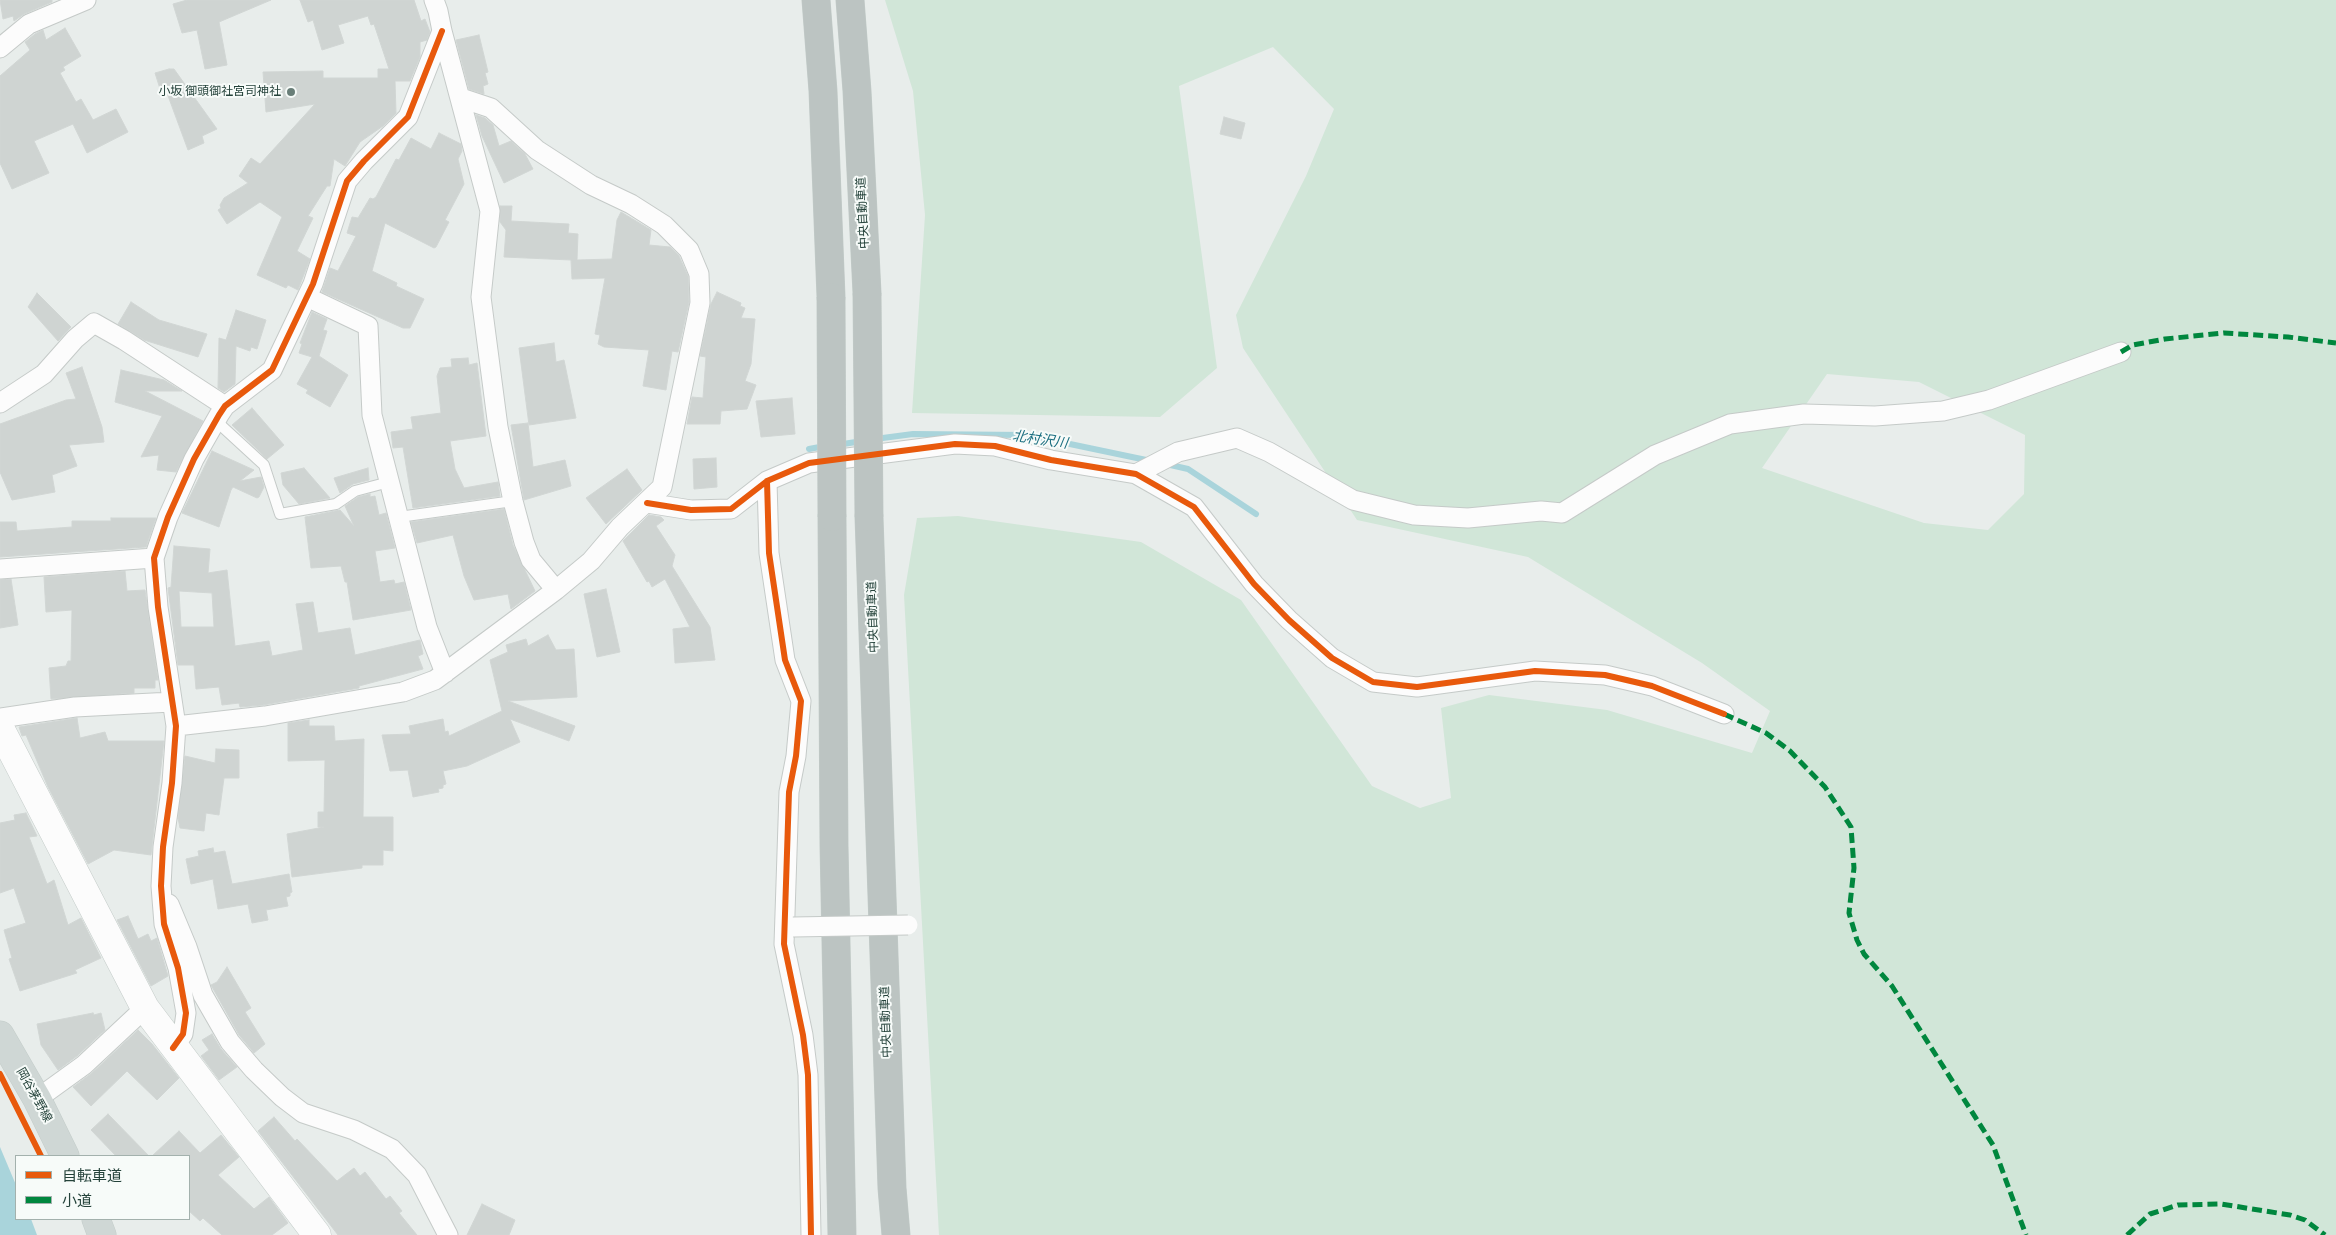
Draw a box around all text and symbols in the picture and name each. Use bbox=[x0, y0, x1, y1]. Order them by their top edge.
place label: 小坂 御頭御社宮司神社 bbox=[158, 85, 281, 99]
marker: 小坂 御頭御社宮司神社 bbox=[285, 86, 297, 98]
street label: 中央自動車道 bbox=[854, 177, 872, 249]
water label: 北村沢川 bbox=[1011, 428, 1069, 452]
street label: 中央自動車道 bbox=[865, 581, 881, 653]
street label: 中央自動車道 bbox=[878, 986, 894, 1058]
street label: 岡谷茅野線 bbox=[13, 1065, 55, 1125]
legend bbox=[15, 1155, 190, 1220]
text: 自転車道 bbox=[62, 1166, 122, 1185]
text: 小道 bbox=[62, 1191, 92, 1210]

